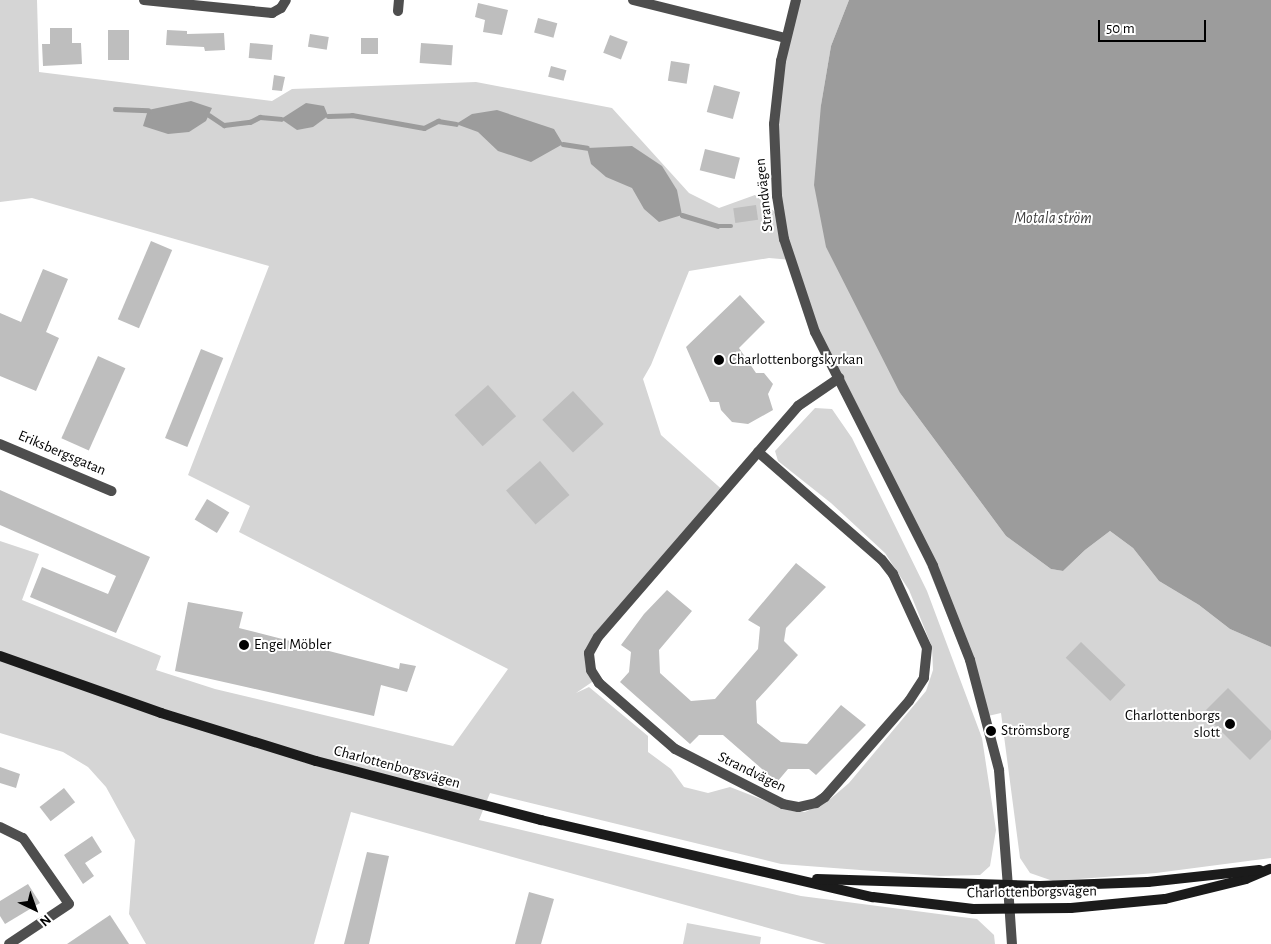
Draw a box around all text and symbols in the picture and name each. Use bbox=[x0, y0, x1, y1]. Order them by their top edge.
scale bar bbox=[1101, 10, 1208, 42]
text: 50 m bbox=[1106, 21, 1135, 36]
street label: Strandvägen bbox=[751, 157, 777, 233]
water label: Motala ström bbox=[1014, 208, 1092, 228]
place label: Charlottenborgskyrkan bbox=[729, 351, 863, 369]
marker: Charlottenborgskyrkan bbox=[713, 354, 725, 366]
street label: Eriksbergsgatan bbox=[15, 426, 109, 480]
place label: Engel Möbler bbox=[254, 636, 331, 654]
marker: Engel Möbler bbox=[238, 639, 250, 651]
place label: Charlottenborgs slott bbox=[1125, 706, 1220, 741]
marker: Charlottenborgs slott bbox=[1224, 718, 1236, 730]
place label: Strömsborg bbox=[1001, 722, 1070, 740]
marker: Strömsborg bbox=[985, 725, 997, 737]
street label: Charlottenborgsvägen bbox=[332, 741, 462, 793]
street label: Strandvägen bbox=[715, 748, 789, 796]
street label: Charlottenborgsvägen bbox=[967, 882, 1097, 902]
north arrow bbox=[10, 884, 60, 934]
text: N bbox=[37, 912, 53, 929]

